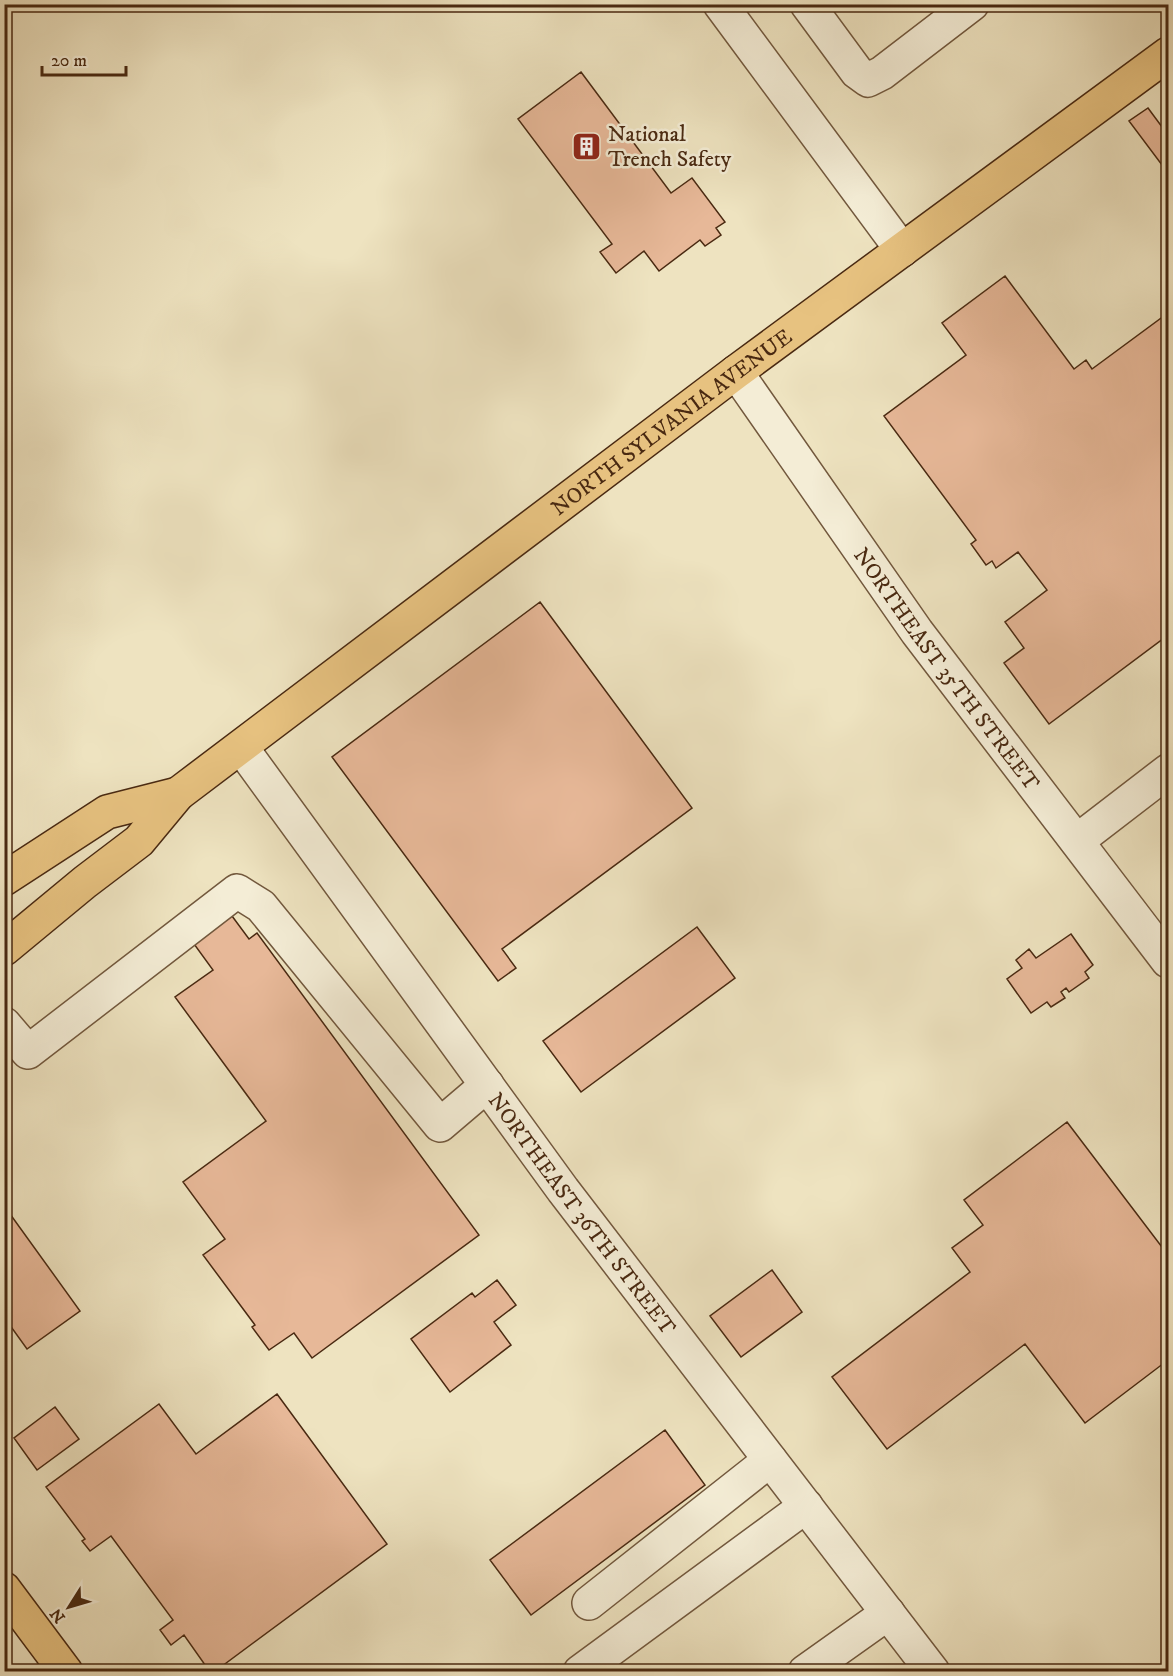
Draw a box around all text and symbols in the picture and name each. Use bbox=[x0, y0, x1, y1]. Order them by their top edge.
scale bar bbox=[42, 39, 126, 77]
text: 20 m bbox=[51, 50, 87, 72]
place label: National Trench Safety bbox=[608, 121, 732, 173]
building icon: National Trench Safety bbox=[571, 130, 603, 162]
street label: NORTH SYLVANIA AVENUE bbox=[546, 323, 798, 522]
street label: NORTHEAST 35TH STREET bbox=[847, 543, 1045, 796]
street label: NORTHEAST 36TH STREET bbox=[482, 1088, 681, 1341]
north arrow bbox=[39, 1577, 99, 1637]
text: N bbox=[46, 1604, 70, 1627]

